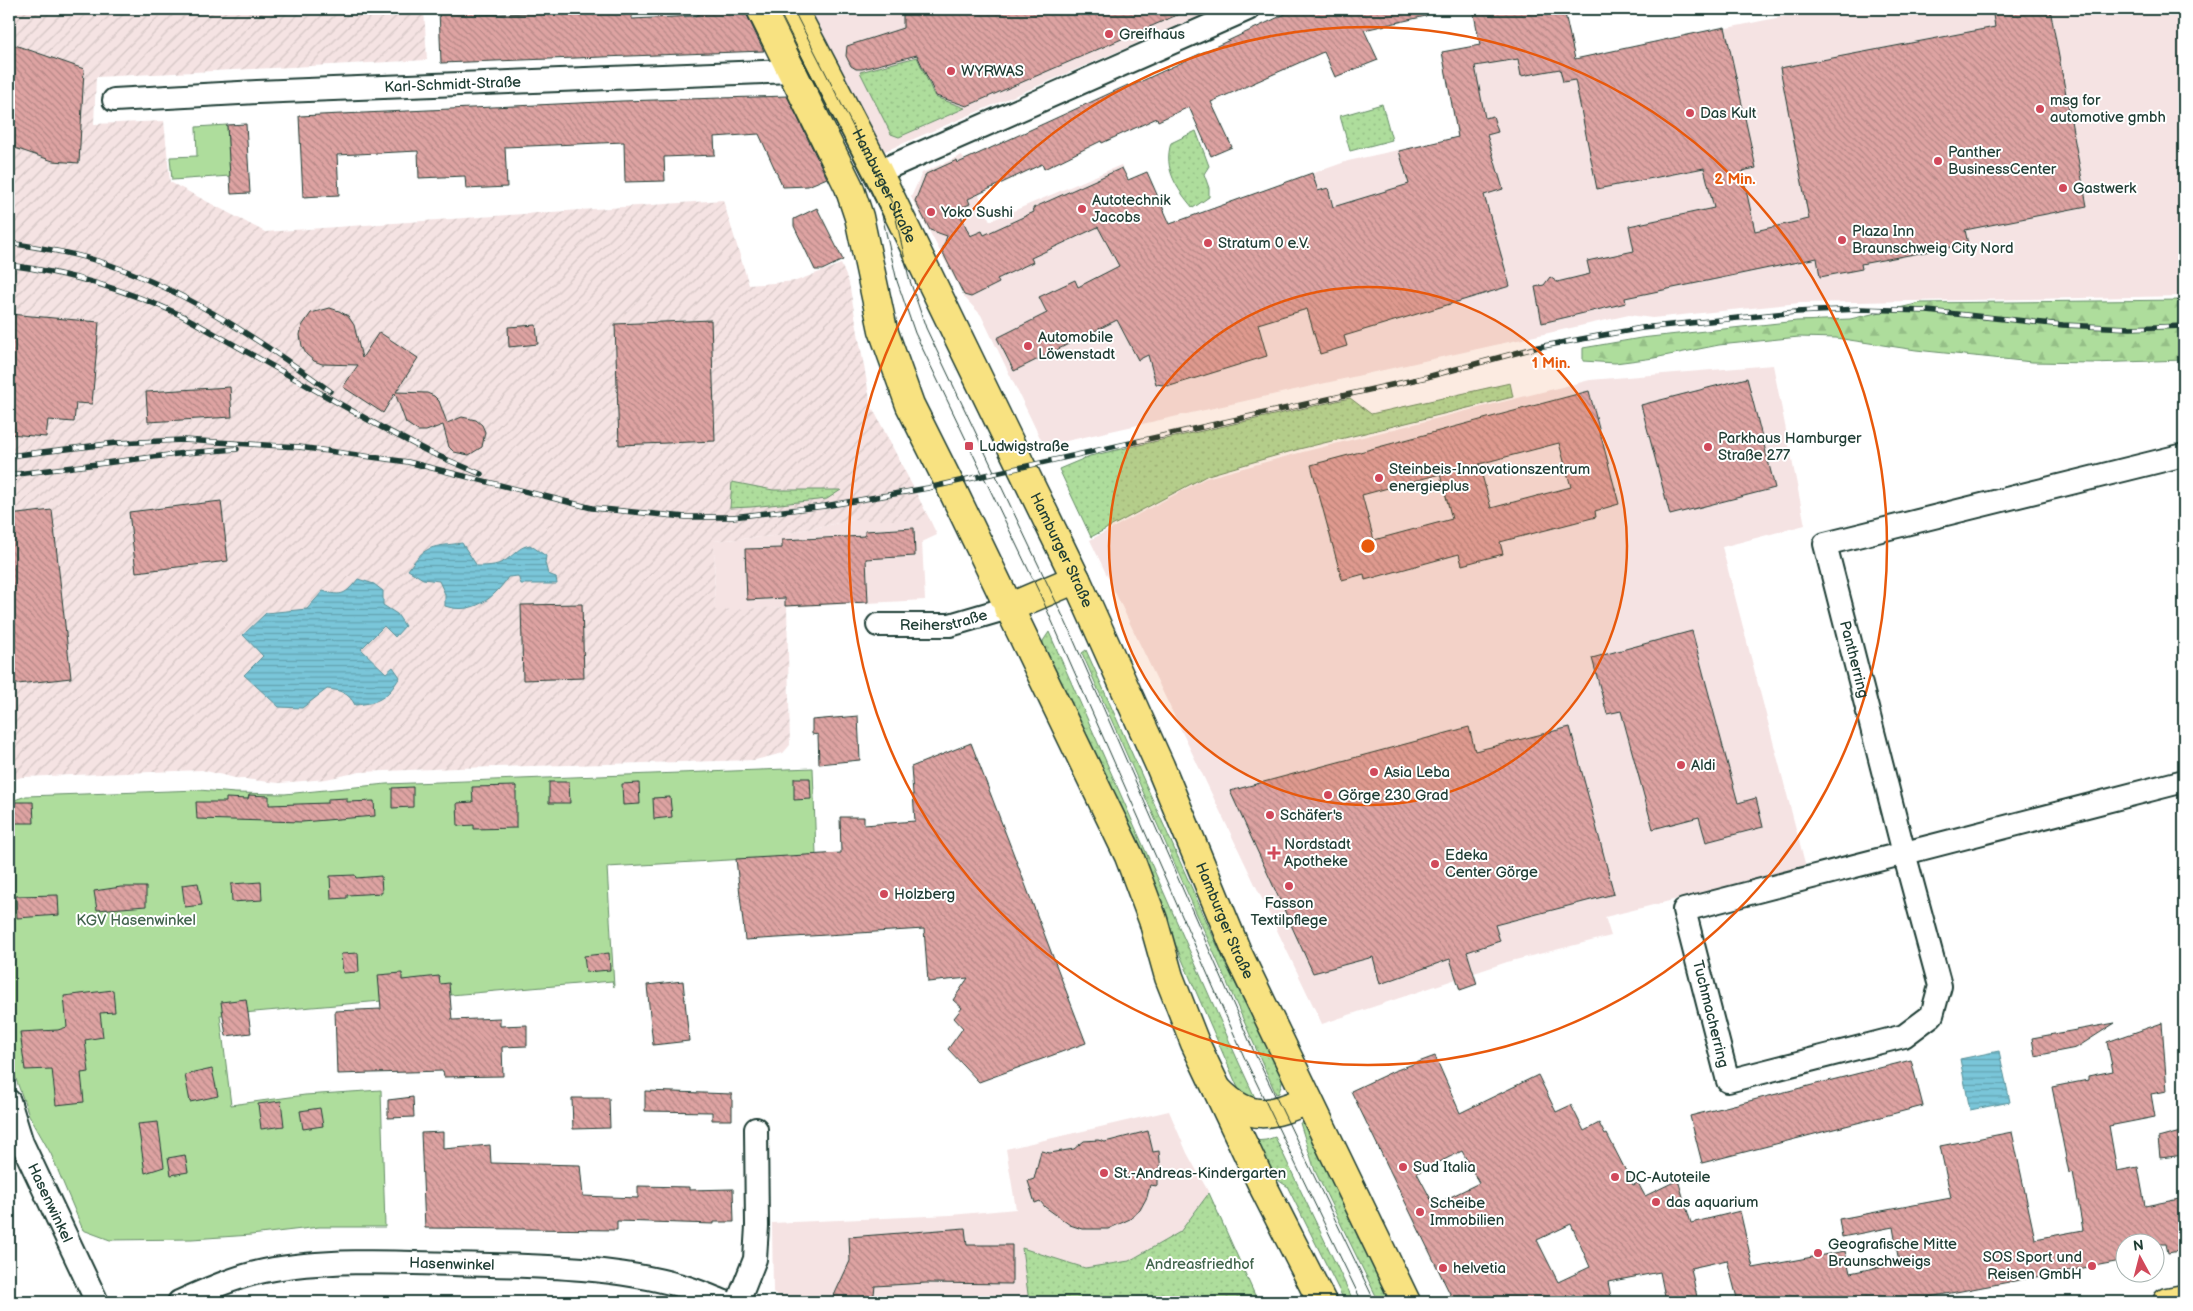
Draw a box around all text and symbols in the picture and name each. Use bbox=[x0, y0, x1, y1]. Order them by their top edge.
place label: Greifhaus bbox=[1119, 25, 1186, 44]
marker: Greifhaus bbox=[1103, 28, 1115, 40]
place label: WYRWAS bbox=[961, 62, 1024, 81]
marker: WYRWAS bbox=[945, 65, 957, 77]
street label: Karl-Schmidt-Straße bbox=[384, 73, 522, 97]
place label: msg for automotive gmbh bbox=[2050, 91, 2166, 127]
marker: msg for automotive gmbh bbox=[2034, 103, 2046, 115]
place label: Das Kult bbox=[1700, 104, 1757, 123]
marker: Das Kult bbox=[1684, 107, 1696, 119]
street label: Hamburger Straße bbox=[847, 126, 920, 246]
place label: Panther BusinessCenter bbox=[1948, 143, 2057, 179]
marker: Panther BusinessCenter bbox=[1932, 155, 1944, 167]
text: 2 Min. bbox=[1714, 170, 1756, 189]
place label: Gastwerk bbox=[2073, 179, 2137, 198]
marker: Gastwerk bbox=[2057, 182, 2069, 194]
place label: Autotechnik Jacobs bbox=[1092, 191, 1171, 227]
place label: Yoko Sushi bbox=[940, 203, 1013, 222]
marker: Autotechnik Jacobs bbox=[1076, 203, 1088, 215]
marker: Yoko Sushi bbox=[925, 206, 937, 218]
place label: Plaza Inn Braunschweig City Nord bbox=[1852, 222, 2014, 258]
place label: Stratum 0 e.V. bbox=[1218, 234, 1309, 253]
marker: Plaza Inn Braunschweig City Nord bbox=[1836, 234, 1848, 246]
marker: Stratum 0 e.V. bbox=[1202, 237, 1214, 249]
place label: Automobile Löwenstadt bbox=[1038, 328, 1116, 364]
marker: Automobile Löwenstadt bbox=[1022, 340, 1034, 352]
text: 1 Min. bbox=[1532, 354, 1570, 373]
place label: Parkhaus Hamburger Straße 277 bbox=[1718, 429, 1862, 465]
place label: Ludwigstraße bbox=[979, 437, 1069, 456]
marker: Ludwigstraße bbox=[963, 440, 975, 452]
marker: Parkhaus Hamburger Straße 277 bbox=[1702, 441, 1714, 453]
place label: Steinbeis-Innovationszentrum energieplus bbox=[1389, 460, 1590, 496]
marker: Steinbeis-Innovationszentrum energieplus bbox=[1373, 472, 1385, 484]
street label: Hamburger Straße bbox=[1025, 490, 1097, 611]
centre of rings bbox=[1359, 537, 1377, 555]
street label: Reiherstraße bbox=[900, 606, 990, 635]
street label: Pantherring bbox=[1835, 619, 1873, 700]
place label: Aldi bbox=[1691, 756, 1716, 775]
marker: Aldi bbox=[1675, 759, 1687, 771]
place label: Asia Leba bbox=[1384, 763, 1450, 782]
marker: Asia Leba bbox=[1368, 766, 1380, 778]
place label: Görge 230 Grad bbox=[1338, 786, 1449, 805]
marker: Görge 230 Grad bbox=[1322, 789, 1334, 801]
place label: Schäfer's bbox=[1280, 806, 1343, 825]
marker: Schäfer's bbox=[1264, 809, 1276, 821]
place label: Nordstadt Apotheke bbox=[1284, 835, 1351, 871]
place label: Edeka Center Görge bbox=[1445, 846, 1538, 882]
marker: Nordstadt Apotheke bbox=[1268, 847, 1280, 859]
marker: Edeka Center Görge bbox=[1429, 858, 1441, 870]
street label: Hamburger Straße bbox=[1191, 860, 1258, 982]
marker: Fasson Textilpflege bbox=[1283, 880, 1295, 892]
place label: Holzberg bbox=[894, 885, 955, 904]
marker: Holzberg bbox=[878, 888, 890, 900]
place label: Fasson Textilpflege bbox=[1251, 894, 1328, 930]
park label: KGV Hasenwinkel bbox=[76, 911, 196, 930]
street label: Tuchmacherring bbox=[1688, 958, 1733, 1070]
place label: Sud Italia bbox=[1413, 1158, 1476, 1177]
street label: Hasenwinkel bbox=[23, 1160, 77, 1246]
marker: Sud Italia bbox=[1397, 1161, 1409, 1173]
place label: St.-Andreas-Kindergarten bbox=[1114, 1164, 1286, 1183]
marker: St.-Andreas-Kindergarten bbox=[1098, 1167, 1110, 1179]
place label: DC-Autoteile bbox=[1625, 1168, 1710, 1187]
marker: DC-Autoteile bbox=[1609, 1171, 1621, 1183]
place label: das aquarium bbox=[1666, 1193, 1758, 1212]
place label: Scheibe Immobilien bbox=[1430, 1194, 1504, 1230]
marker: das aquarium bbox=[1650, 1196, 1662, 1208]
marker: Scheibe Immobilien bbox=[1414, 1206, 1426, 1218]
north arrow bbox=[2116, 1234, 2166, 1284]
place label: Geografische Mitte Braunschweigs bbox=[1828, 1235, 1957, 1271]
text: N bbox=[2132, 1237, 2145, 1255]
marker: Geografische Mitte Braunschweigs bbox=[1812, 1247, 1824, 1259]
place label: SOS Sport und Reisen GmbH bbox=[1983, 1248, 2082, 1284]
street label: Hasenwinkel bbox=[409, 1254, 495, 1275]
park label: Andreasfriedhof bbox=[1146, 1255, 1255, 1274]
place label: helvetia bbox=[1453, 1259, 1506, 1278]
marker: SOS Sport und Reisen GmbH bbox=[2086, 1260, 2098, 1272]
marker: helvetia bbox=[1437, 1262, 1449, 1274]

